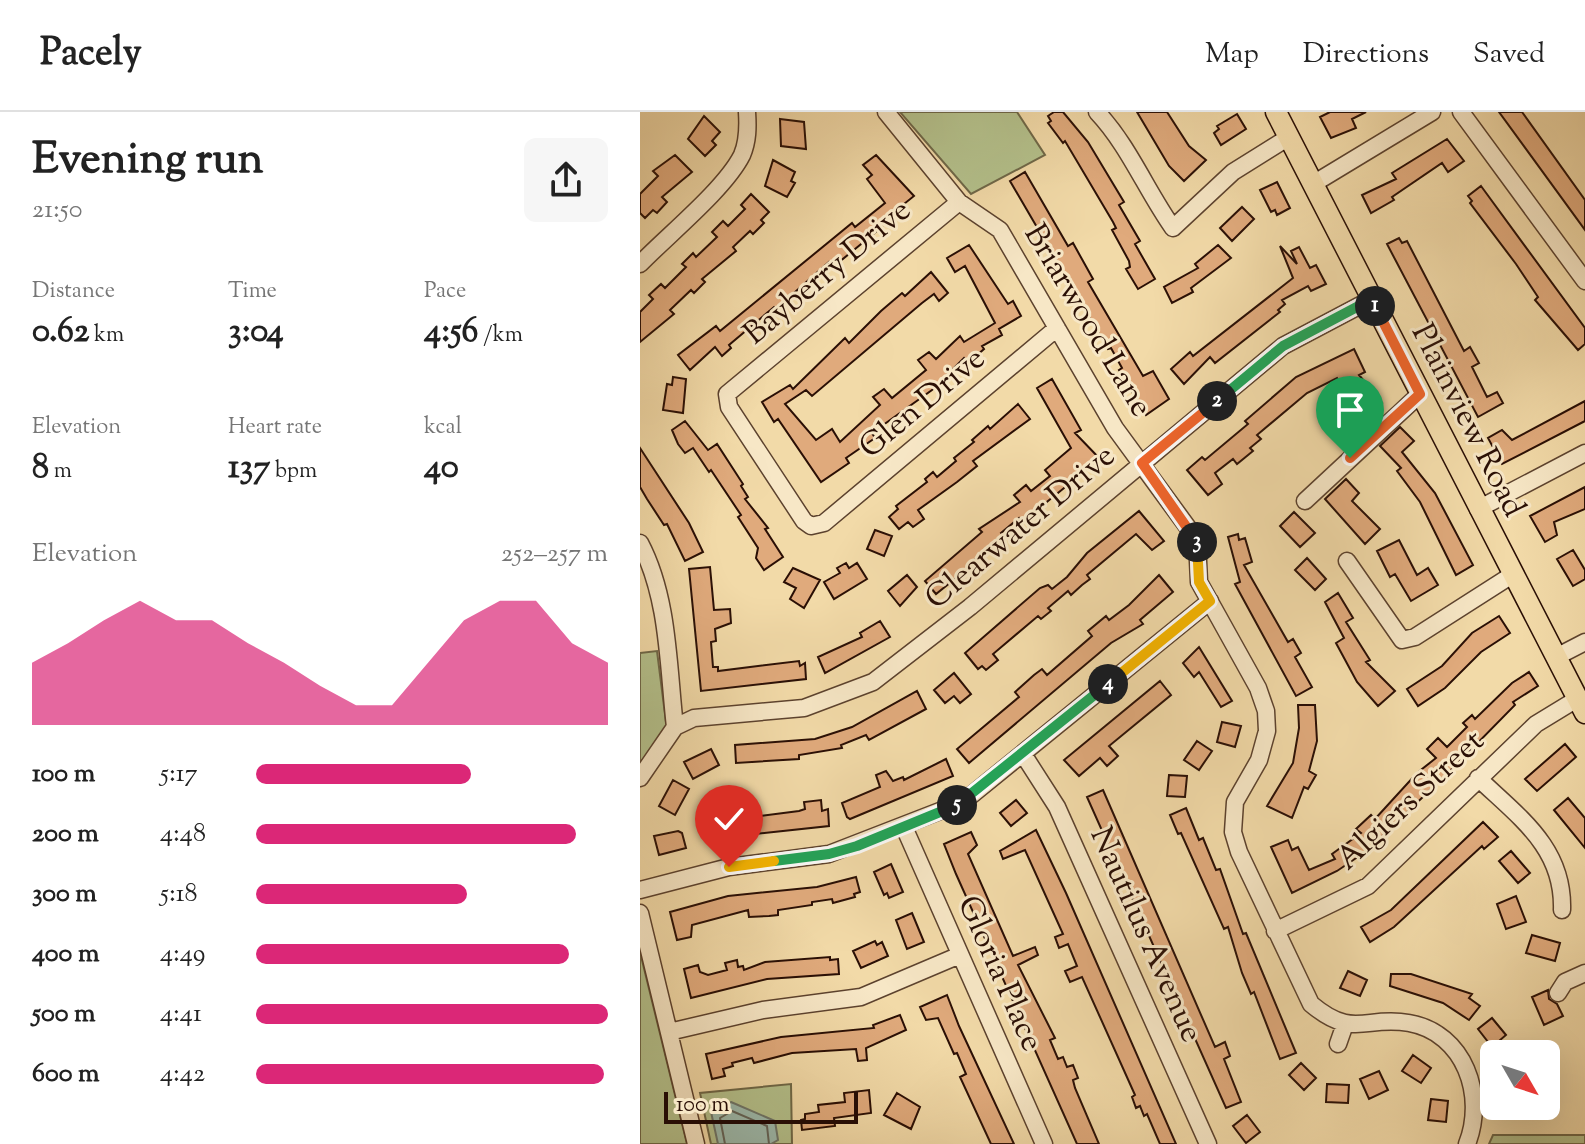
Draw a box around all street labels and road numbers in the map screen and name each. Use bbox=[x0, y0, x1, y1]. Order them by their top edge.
street label: Bayberry Drive bbox=[734, 189, 922, 357]
street label: Briarwood Lane bbox=[1011, 216, 1163, 426]
street label: Plainview Road bbox=[1398, 316, 1536, 526]
street label: Glen Drive bbox=[850, 337, 996, 471]
street label: Clearwater Drive bbox=[916, 435, 1126, 621]
street label: Algiers Street bbox=[1327, 720, 1495, 882]
street label: Nautilus Avenue bbox=[1077, 820, 1213, 1050]
street label: Gloria Place bbox=[944, 889, 1054, 1059]

